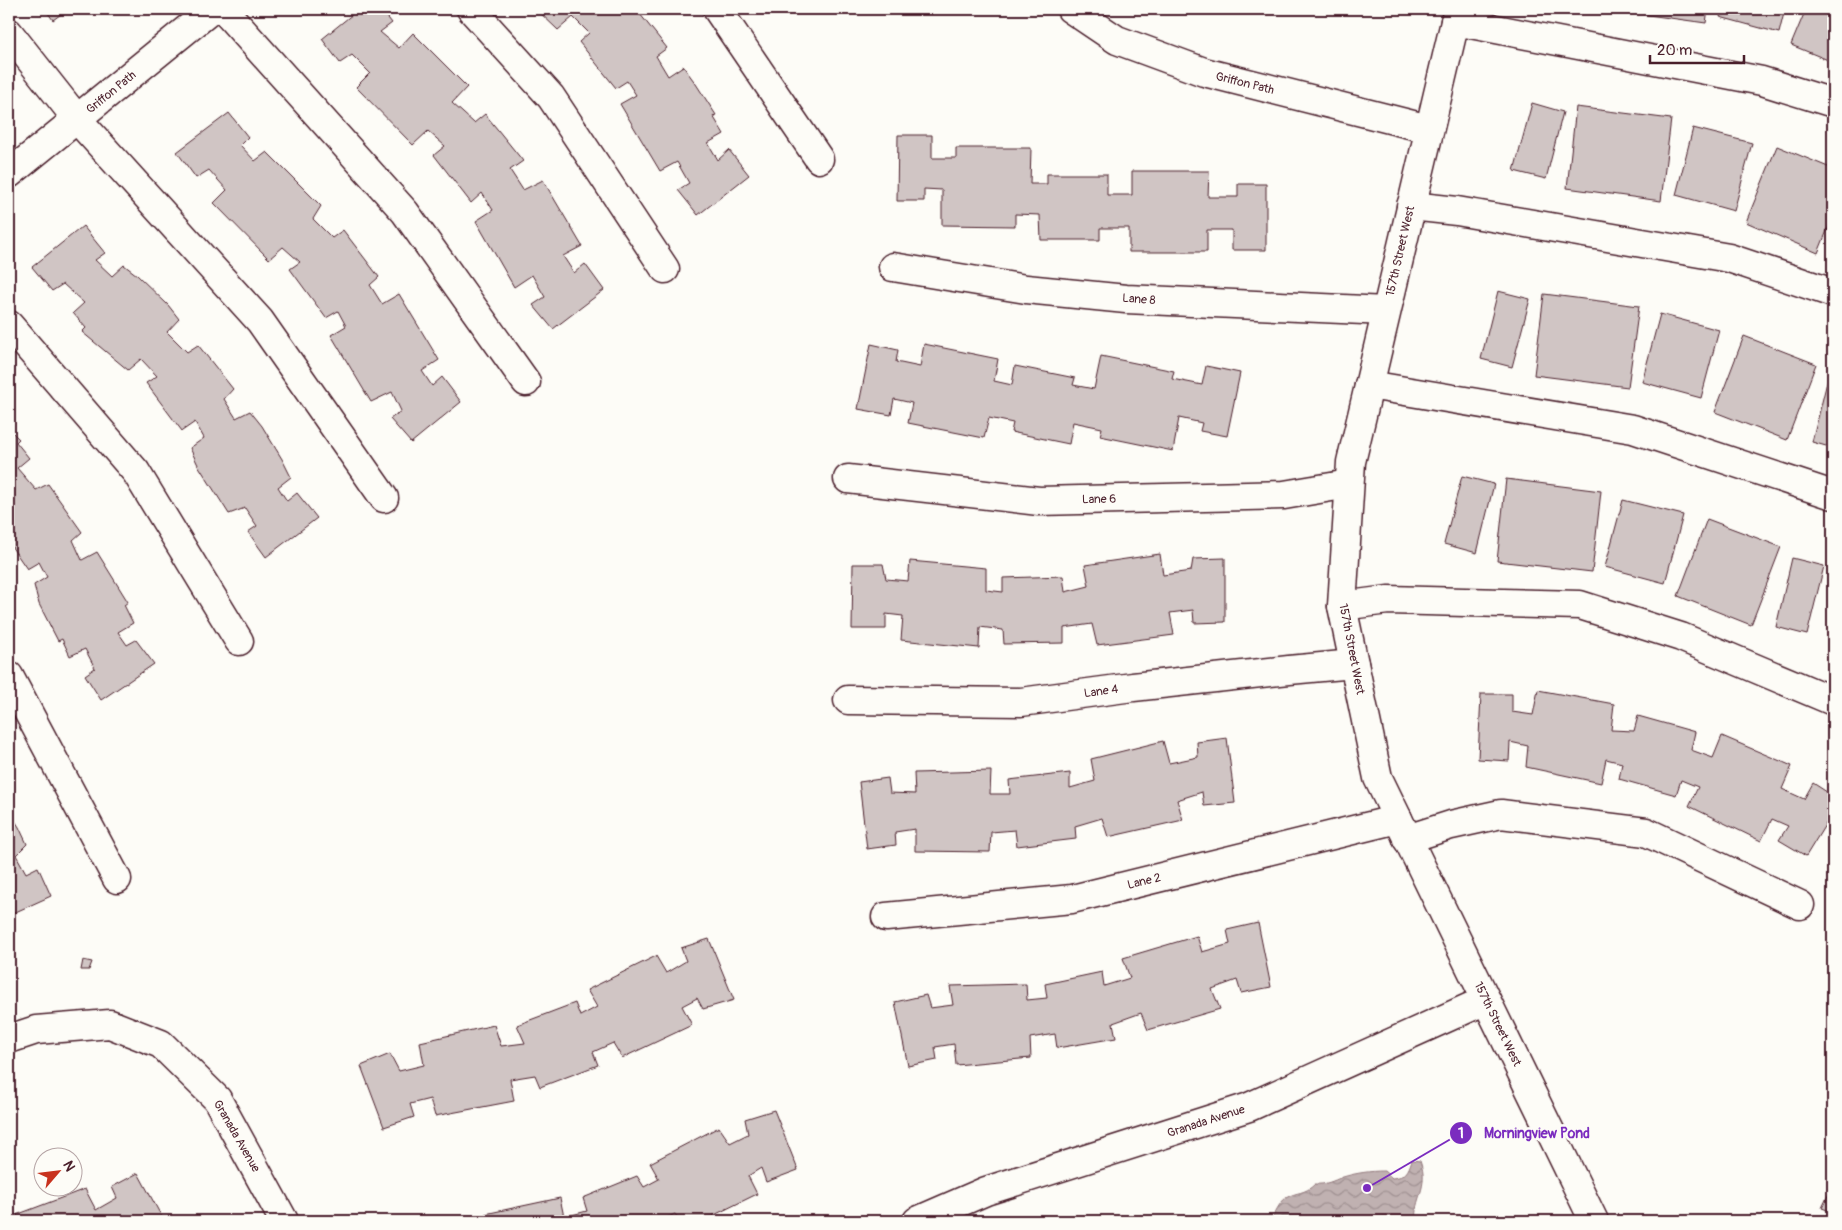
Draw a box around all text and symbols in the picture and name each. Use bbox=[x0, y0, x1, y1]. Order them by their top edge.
scale bar bbox=[1650, 32, 1743, 64]
text: 20 m bbox=[1657, 41, 1692, 60]
street label: Griffon Path bbox=[83, 68, 140, 117]
street label: Griffon Path bbox=[1214, 69, 1276, 98]
street label: 157th Street West bbox=[1383, 204, 1418, 298]
street label: Lane 8 bbox=[1122, 291, 1156, 308]
street label: Lane 6 bbox=[1082, 492, 1116, 507]
street label: 157th Street West bbox=[1335, 602, 1368, 696]
street label: Lane 4 bbox=[1083, 682, 1119, 701]
street label: Lane 2 bbox=[1126, 870, 1163, 893]
street label: 157th Street West bbox=[1471, 980, 1525, 1069]
street label: Granada Avenue bbox=[210, 1098, 263, 1175]
street label: Granada Avenue bbox=[1165, 1102, 1247, 1141]
callout: Morningview Pond bbox=[1449, 1119, 1600, 1148]
text: 1 bbox=[1458, 1124, 1464, 1143]
text: Morningview Pond bbox=[1484, 1125, 1590, 1142]
north arrow bbox=[32, 1148, 82, 1198]
text: N bbox=[59, 1158, 79, 1174]

